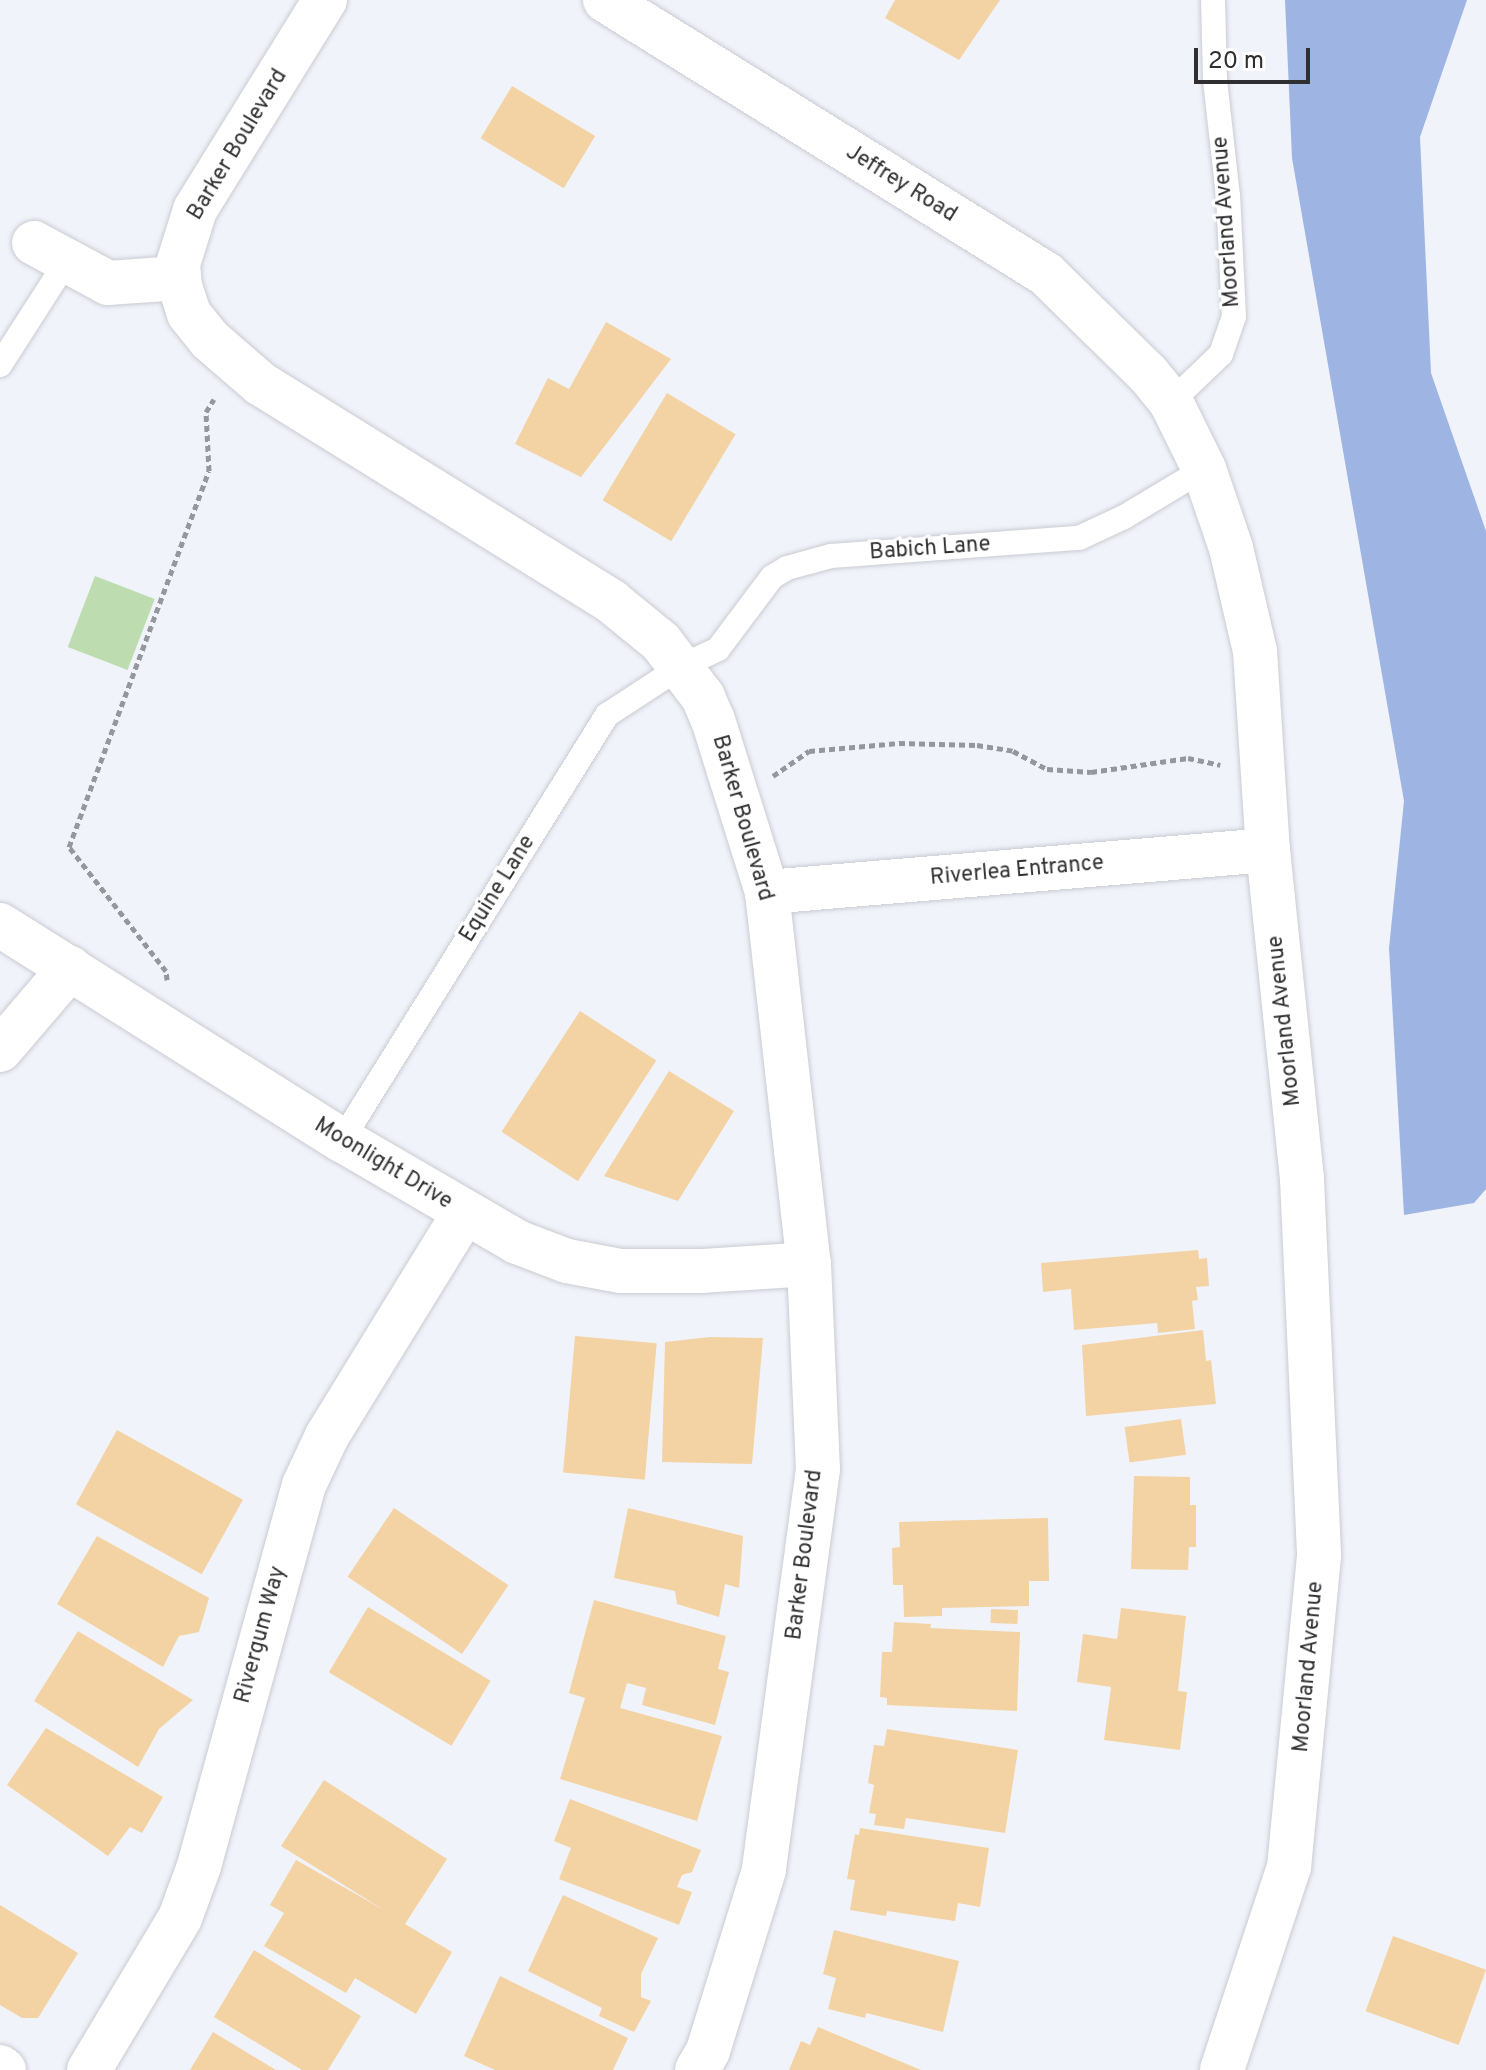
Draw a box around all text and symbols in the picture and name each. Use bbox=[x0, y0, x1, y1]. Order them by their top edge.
scale bar bbox=[1198, 32, 1314, 82]
text: 20 m bbox=[1208, 47, 1264, 77]
street label: Barker Boulevard bbox=[183, 65, 293, 225]
street label: Moorland Avenue bbox=[1208, 135, 1246, 309]
street label: Jeffrey Road bbox=[841, 139, 961, 229]
street label: Babich Lane bbox=[869, 532, 991, 566]
street label: Barker Boulevard bbox=[706, 732, 778, 904]
street label: Equine Lane bbox=[455, 831, 541, 947]
street label: Riverlea Entrance bbox=[929, 850, 1105, 892]
street label: Moorland Avenue bbox=[1263, 934, 1307, 1108]
street label: Moonlight Drive bbox=[309, 1112, 457, 1216]
street label: Barker Boulevard bbox=[781, 1468, 829, 1642]
street label: Rivergum Way bbox=[230, 1563, 292, 1707]
street label: Moorland Avenue bbox=[1288, 1580, 1330, 1754]

